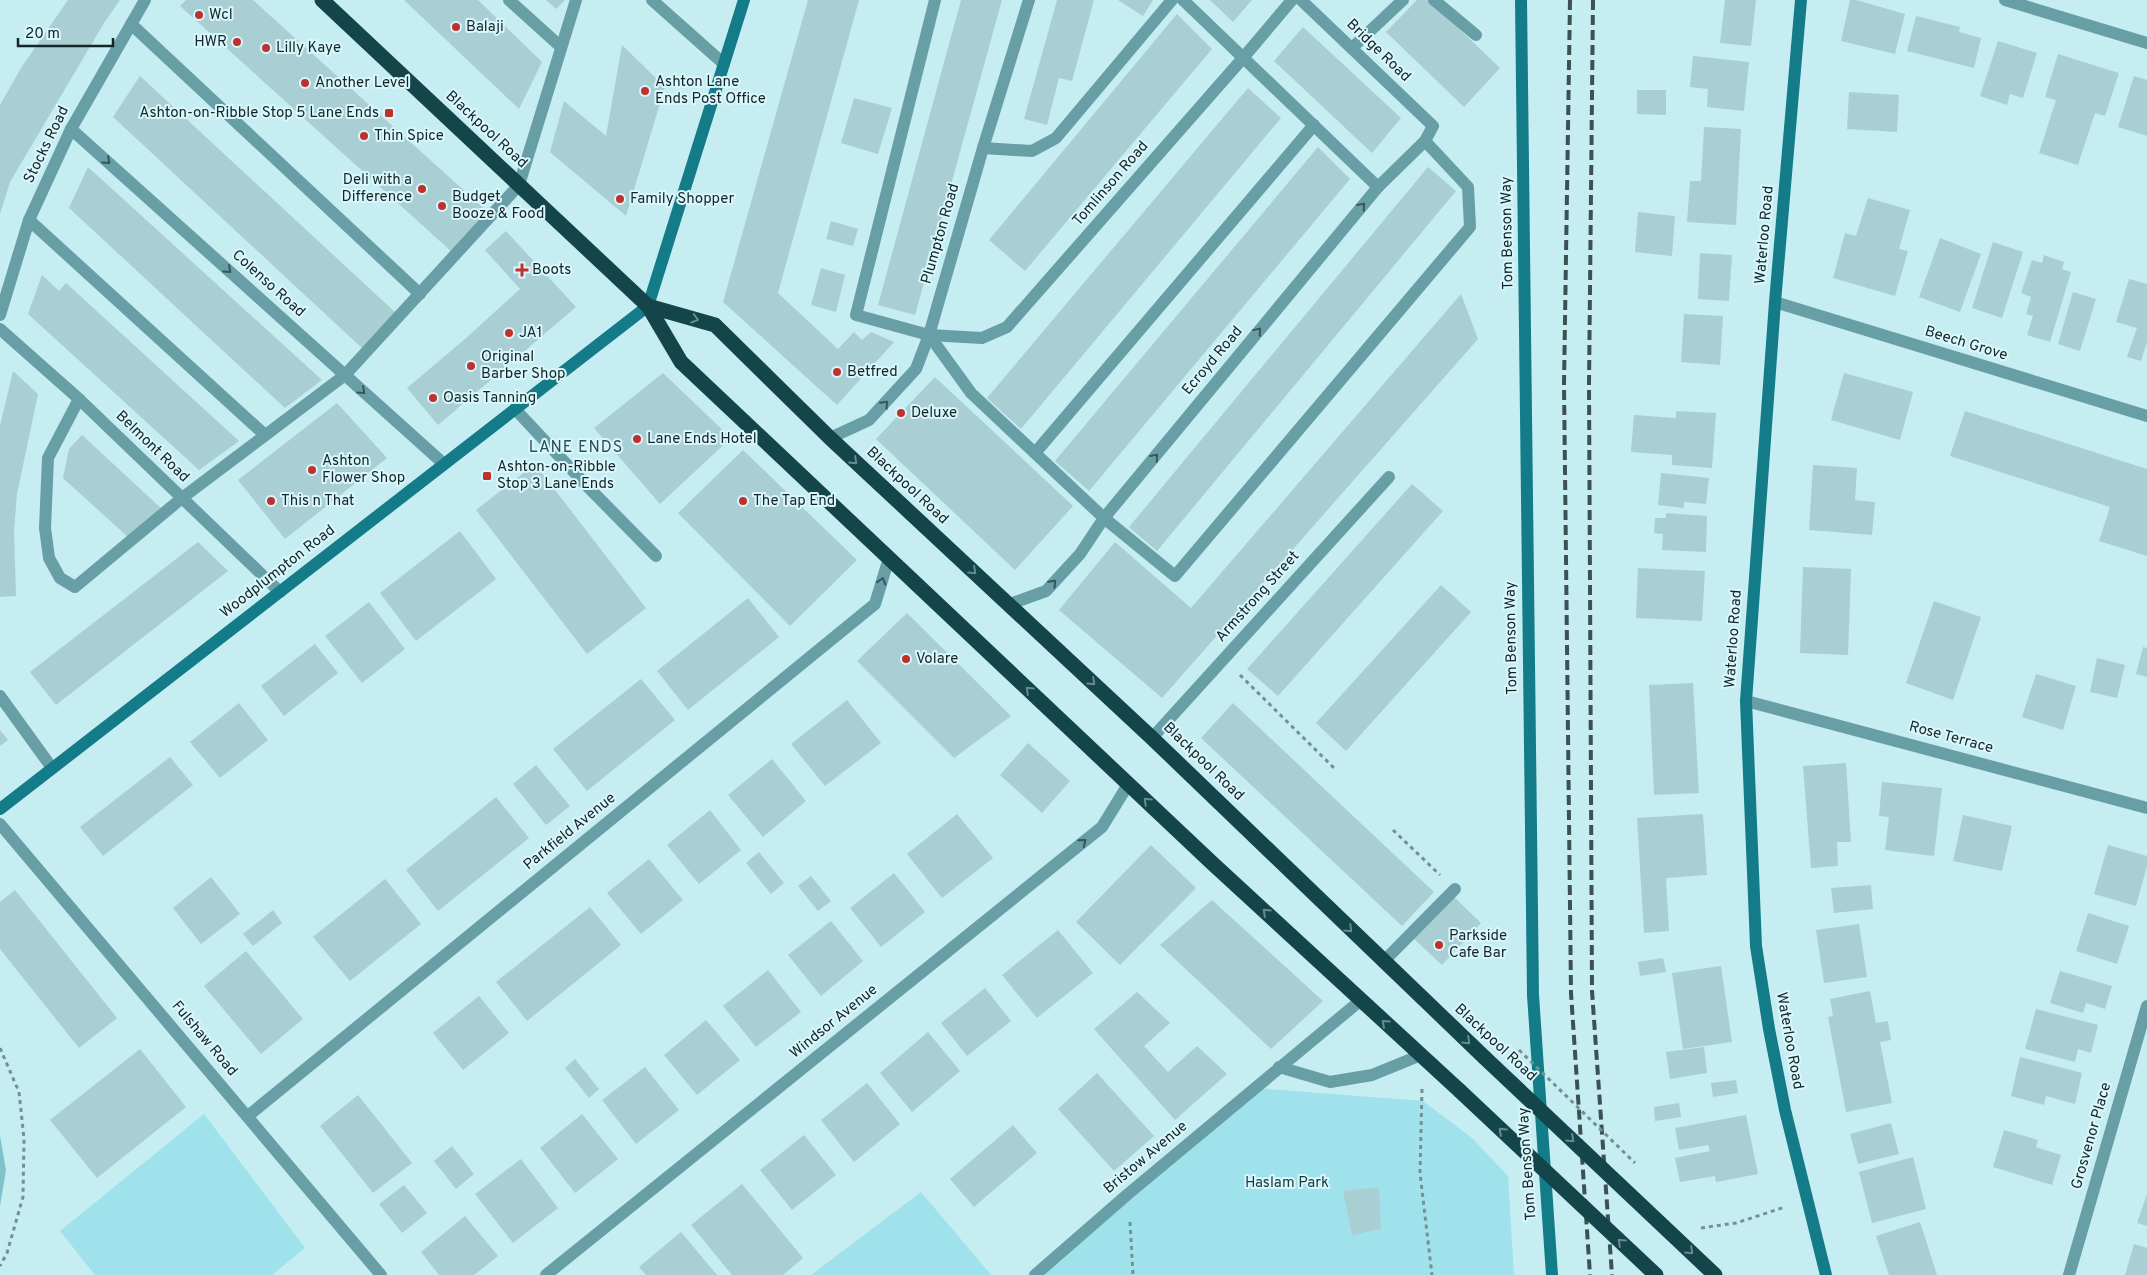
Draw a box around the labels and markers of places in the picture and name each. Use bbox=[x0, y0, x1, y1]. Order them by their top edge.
place label: Wcl bbox=[209, 6, 233, 25]
marker: Wcl bbox=[193, 9, 205, 21]
place label: Balaji bbox=[466, 18, 504, 37]
marker: Balaji bbox=[450, 21, 462, 33]
place label: HWR bbox=[194, 33, 227, 52]
marker: HWR bbox=[231, 36, 243, 48]
place label: Lilly Kaye bbox=[276, 39, 341, 58]
marker: Lilly Kaye bbox=[260, 42, 272, 54]
place label: Ashton Lane Ends Post Office bbox=[655, 73, 766, 109]
place label: Another Level bbox=[315, 74, 409, 93]
marker: Another Level bbox=[299, 77, 311, 89]
marker: Ashton Lane Ends Post Office bbox=[639, 85, 651, 97]
place label: Ashton-on-Ribble Stop 5 Lane Ends bbox=[139, 104, 379, 123]
marker: Ashton-on-Ribble Stop 5 Lane Ends bbox=[383, 107, 395, 119]
place label: Thin Spice bbox=[374, 127, 444, 146]
marker: Thin Spice bbox=[358, 130, 370, 142]
place label: Deli with a Difference bbox=[342, 171, 412, 207]
marker: Deli with a Difference bbox=[416, 183, 428, 195]
place label: Budget Booze & Food bbox=[452, 188, 544, 224]
place label: Family Shopper bbox=[630, 190, 735, 209]
marker: Family Shopper bbox=[614, 193, 626, 205]
marker: Budget Booze & Food bbox=[436, 200, 448, 212]
place label: Boots bbox=[532, 261, 571, 280]
marker: Boots bbox=[516, 264, 528, 276]
place label: JA1 bbox=[519, 324, 542, 343]
marker: JA1 bbox=[503, 327, 515, 339]
place label: Original Barber Shop bbox=[481, 348, 566, 384]
marker: Original Barber Shop bbox=[465, 360, 477, 372]
place label: Betfred bbox=[847, 363, 898, 382]
marker: Betfred bbox=[831, 366, 843, 378]
place label: Oasis Tanning bbox=[443, 389, 536, 408]
marker: Oasis Tanning bbox=[427, 392, 439, 404]
place label: Deluxe bbox=[911, 404, 957, 423]
marker: Deluxe bbox=[895, 407, 907, 419]
place label: Lane Ends Hotel bbox=[647, 430, 757, 449]
marker: Lane Ends Hotel bbox=[631, 433, 643, 445]
place label: Ashton Flower Shop bbox=[322, 452, 405, 488]
place label: Ashton-on-Ribble Stop 3 Lane Ends bbox=[497, 458, 616, 494]
marker: Ashton Flower Shop bbox=[306, 464, 318, 476]
marker: Ashton-on-Ribble Stop 3 Lane Ends bbox=[481, 470, 493, 482]
place label: This n That bbox=[281, 492, 355, 511]
place label: The Tap End bbox=[753, 492, 835, 511]
marker: This n That bbox=[265, 495, 277, 507]
marker: The Tap End bbox=[737, 495, 749, 507]
place label: Volare bbox=[916, 650, 958, 669]
marker: Volare bbox=[900, 653, 912, 665]
place label: Parkside Cafe Bar bbox=[1449, 927, 1507, 963]
marker: Parkside Cafe Bar bbox=[1433, 939, 1445, 951]

